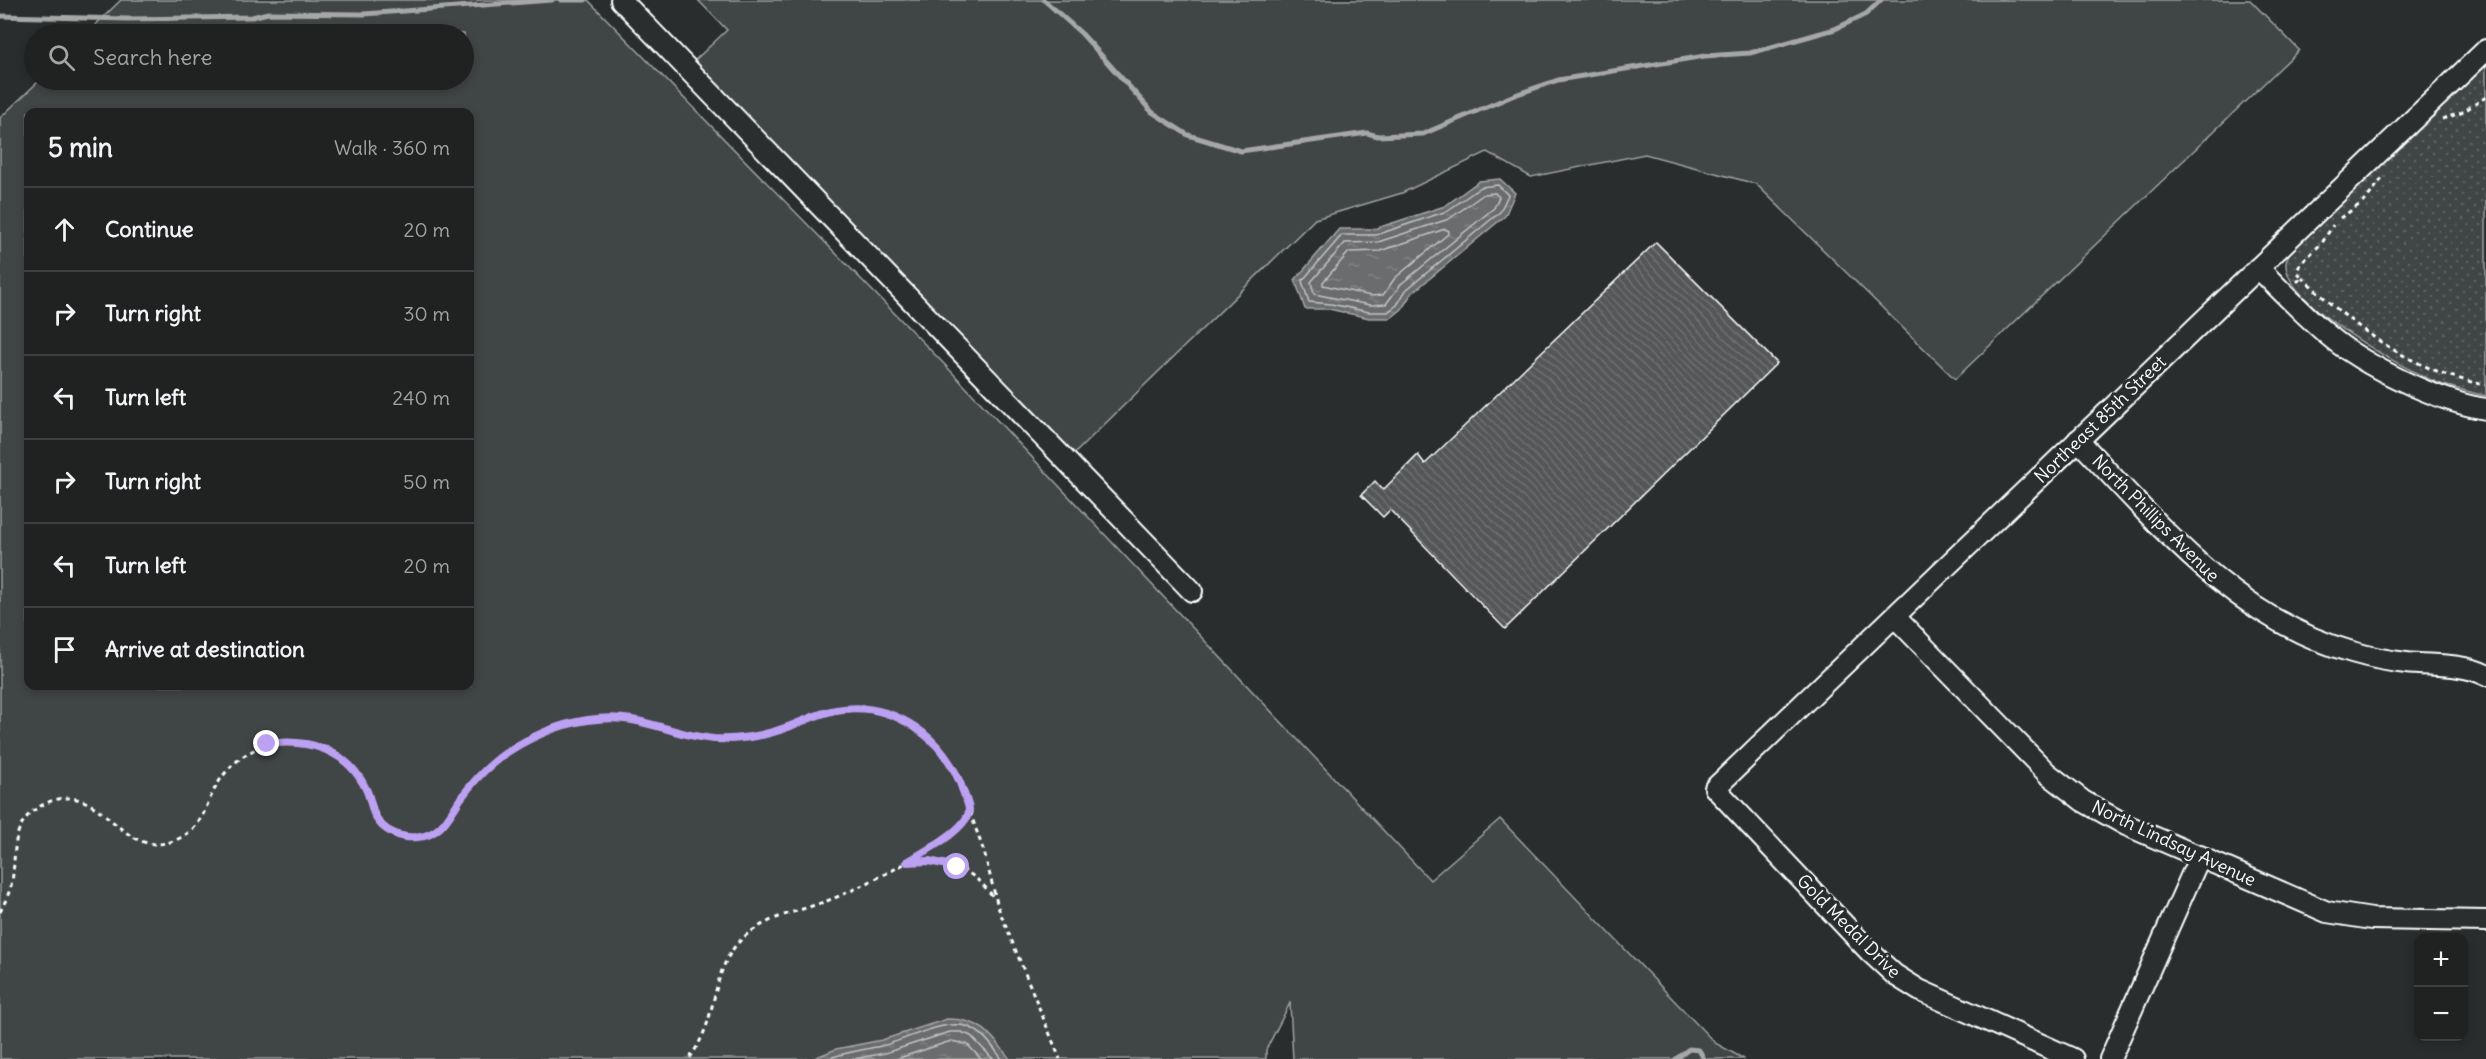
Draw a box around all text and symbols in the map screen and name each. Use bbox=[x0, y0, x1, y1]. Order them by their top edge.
search box bbox=[24, 24, 474, 90]
icon: search bbox=[45, 41, 78, 74]
text: Search here bbox=[93, 43, 212, 71]
text: 5 min bbox=[48, 131, 113, 164]
text: Walk · 360 m bbox=[334, 135, 450, 160]
icon: ahead bbox=[48, 213, 81, 246]
text: Continue bbox=[105, 215, 194, 243]
text: 20 m bbox=[404, 217, 450, 242]
icon: right bbox=[48, 297, 81, 330]
text: Turn right bbox=[105, 299, 201, 327]
text: 30 m bbox=[403, 301, 450, 326]
street label: Northeast 85th Street bbox=[2029, 350, 2171, 488]
icon: left bbox=[48, 381, 81, 414]
text: Turn left bbox=[105, 383, 186, 411]
text: 240 m bbox=[392, 385, 450, 410]
street label: North Phillips Avenue bbox=[2087, 449, 2225, 587]
icon: right bbox=[48, 465, 81, 498]
text: Turn right bbox=[105, 467, 201, 495]
text: 50 m bbox=[403, 469, 450, 494]
icon: left bbox=[48, 549, 81, 582]
text: Turn left bbox=[105, 551, 186, 579]
text: 20 m bbox=[404, 553, 450, 578]
icon: arrive bbox=[48, 633, 81, 666]
text: Arrive at destination bbox=[105, 635, 305, 663]
route end bbox=[253, 730, 279, 756]
street label: North Lindsay Avenue bbox=[2088, 795, 2260, 891]
route start bbox=[943, 853, 969, 879]
street label: Gold Medal Drive bbox=[1792, 869, 1906, 983]
map controls bbox=[2414, 933, 2468, 1041]
button: + bbox=[2414, 933, 2468, 987]
button: − bbox=[2414, 987, 2468, 1041]

